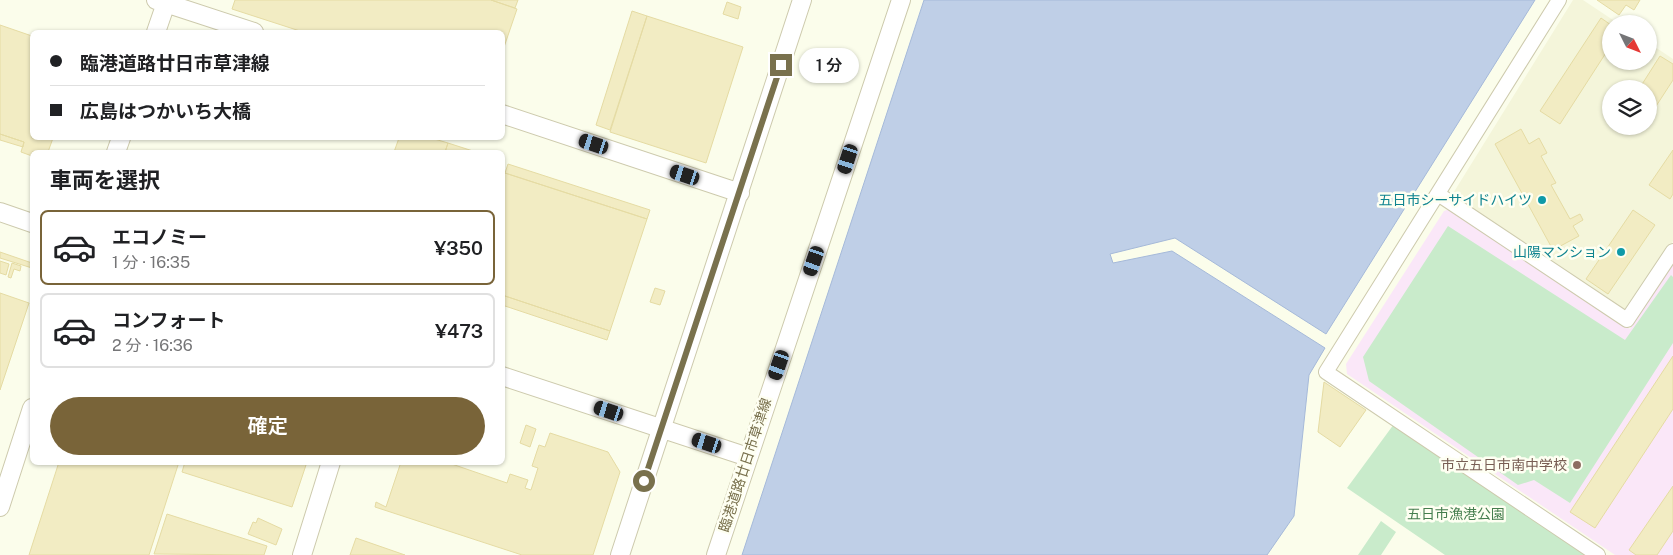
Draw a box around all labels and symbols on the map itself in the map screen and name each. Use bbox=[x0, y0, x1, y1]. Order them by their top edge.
north arrow bbox=[1602, 15, 1658, 70]
callout: 1 分 bbox=[798, 48, 858, 82]
route end bbox=[770, 54, 792, 76]
car bbox=[577, 132, 610, 156]
car bbox=[836, 142, 859, 176]
car bbox=[668, 163, 701, 187]
place label: 五日市シーサイドハイツ bbox=[1379, 192, 1532, 208]
marker: 五日市シーサイドハイツ bbox=[1536, 194, 1548, 206]
car bbox=[802, 244, 825, 278]
place label: 山陽マンション bbox=[1513, 244, 1611, 260]
marker: 山陽マンション bbox=[1615, 246, 1627, 258]
car bbox=[767, 348, 790, 382]
street label: 臨港道路廿日市草津線 bbox=[716, 396, 774, 534]
car bbox=[592, 399, 625, 423]
car bbox=[690, 431, 723, 455]
place label: 市立五日市南中学校 bbox=[1441, 457, 1567, 473]
marker: 市立五日市南中学校 bbox=[1571, 459, 1583, 471]
route start bbox=[633, 470, 655, 492]
park label: 五日市漁港公園 bbox=[1407, 506, 1505, 522]

